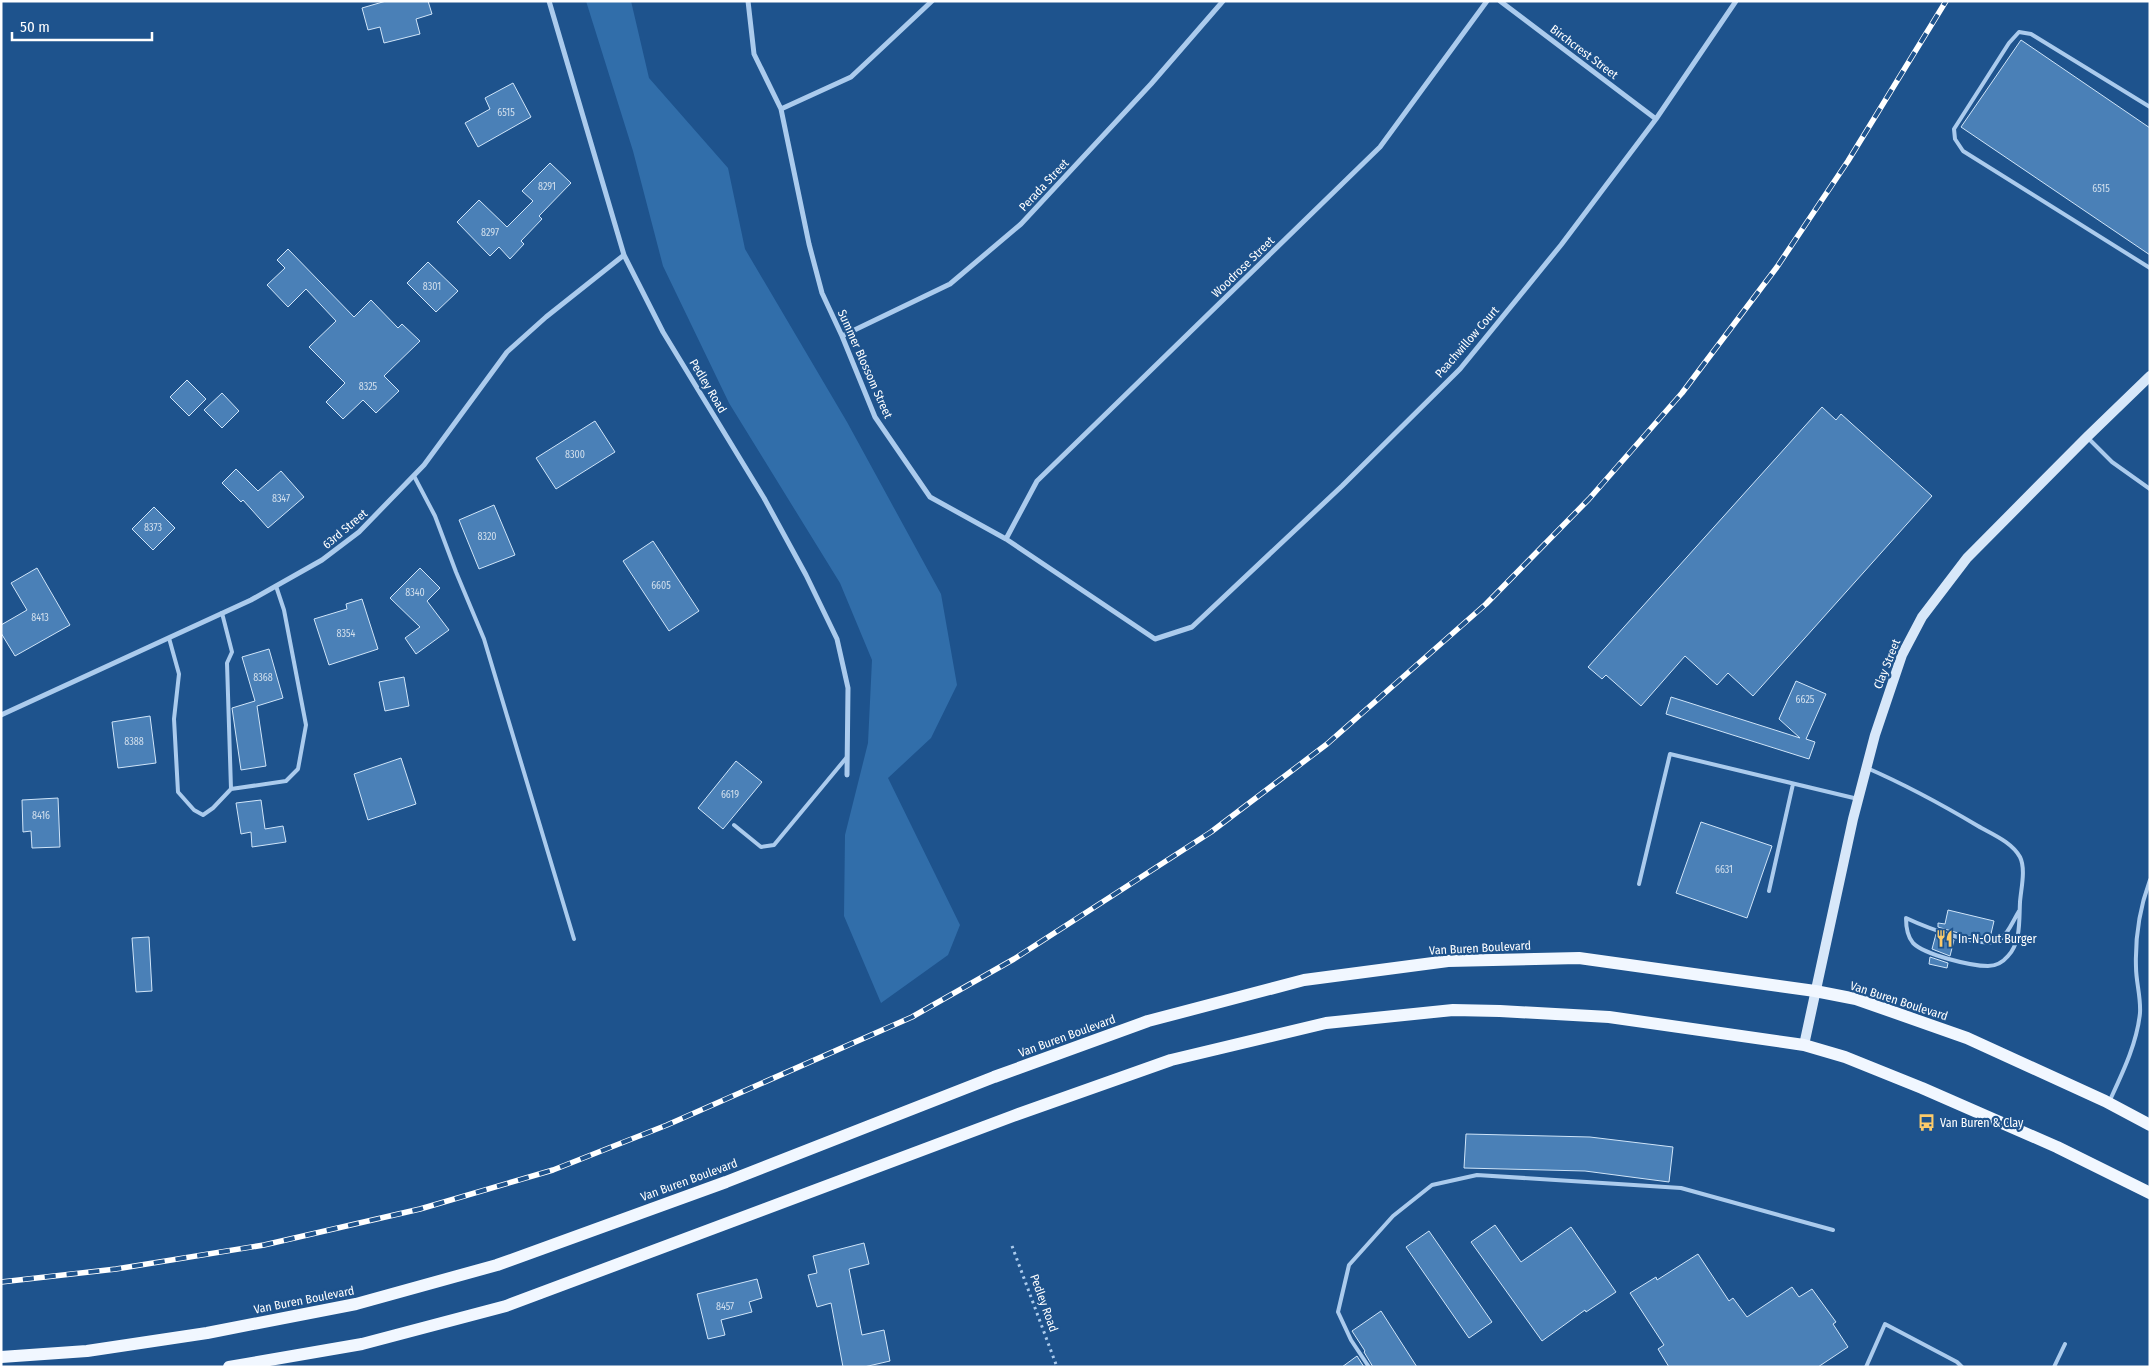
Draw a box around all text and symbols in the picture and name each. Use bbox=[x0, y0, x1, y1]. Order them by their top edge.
scale bar bbox=[12, 10, 152, 42]
text: 50 m bbox=[20, 18, 50, 36]
street label: Birchcrest Street bbox=[1547, 22, 1621, 82]
house number: 6515 bbox=[497, 107, 515, 119]
street label: Perada Street bbox=[1016, 156, 1072, 214]
house number: 8291 bbox=[538, 181, 556, 193]
house number: 6515 bbox=[2092, 183, 2110, 195]
house number: 8297 bbox=[481, 227, 499, 239]
street label: Woodrose Street bbox=[1209, 234, 1277, 300]
house number: 8301 bbox=[423, 281, 441, 293]
street label: Peachwillow Court bbox=[1432, 303, 1502, 380]
street label: Summer Blossom Street bbox=[835, 307, 895, 421]
street label: Pedley Road bbox=[686, 357, 730, 415]
house number: 8325 bbox=[359, 381, 378, 393]
house number: 8300 bbox=[565, 449, 585, 461]
house number: 8347 bbox=[272, 493, 290, 505]
street label: 63rd Street bbox=[320, 506, 370, 552]
house number: 8373 bbox=[144, 522, 162, 534]
house number: 8320 bbox=[477, 531, 497, 543]
house number: 6605 bbox=[651, 580, 671, 592]
house number: 8340 bbox=[405, 587, 425, 599]
house number: 8413 bbox=[31, 612, 49, 624]
house number: 8354 bbox=[337, 628, 356, 640]
street label: Clay Street bbox=[1871, 637, 1903, 691]
house number: 8368 bbox=[253, 672, 273, 684]
house number: 6625 bbox=[1796, 694, 1815, 706]
house number: 8388 bbox=[124, 736, 144, 748]
house number: 6619 bbox=[721, 789, 739, 801]
house number: 8416 bbox=[32, 810, 50, 822]
house number: 6631 bbox=[1715, 864, 1733, 876]
restaurant icon: In-N-Out Burger bbox=[1934, 929, 1954, 949]
place label: In-N-Out Burger bbox=[1958, 932, 2037, 946]
street label: Van Buren Boulevard bbox=[1429, 938, 1531, 958]
street label: Van Buren Boulevard bbox=[1848, 979, 1950, 1023]
street label: Van Buren Boulevard bbox=[1017, 1012, 1117, 1060]
bus stop icon: Van Buren & Clay bbox=[1916, 1113, 1936, 1133]
place label: Van Buren & Clay bbox=[1940, 1116, 2024, 1130]
street label: Van Buren Boulevard bbox=[639, 1156, 739, 1204]
street label: Pedley Road bbox=[1027, 1272, 1061, 1334]
street label: Van Buren Boulevard bbox=[253, 1283, 355, 1317]
house number: 8457 bbox=[716, 1301, 734, 1313]

